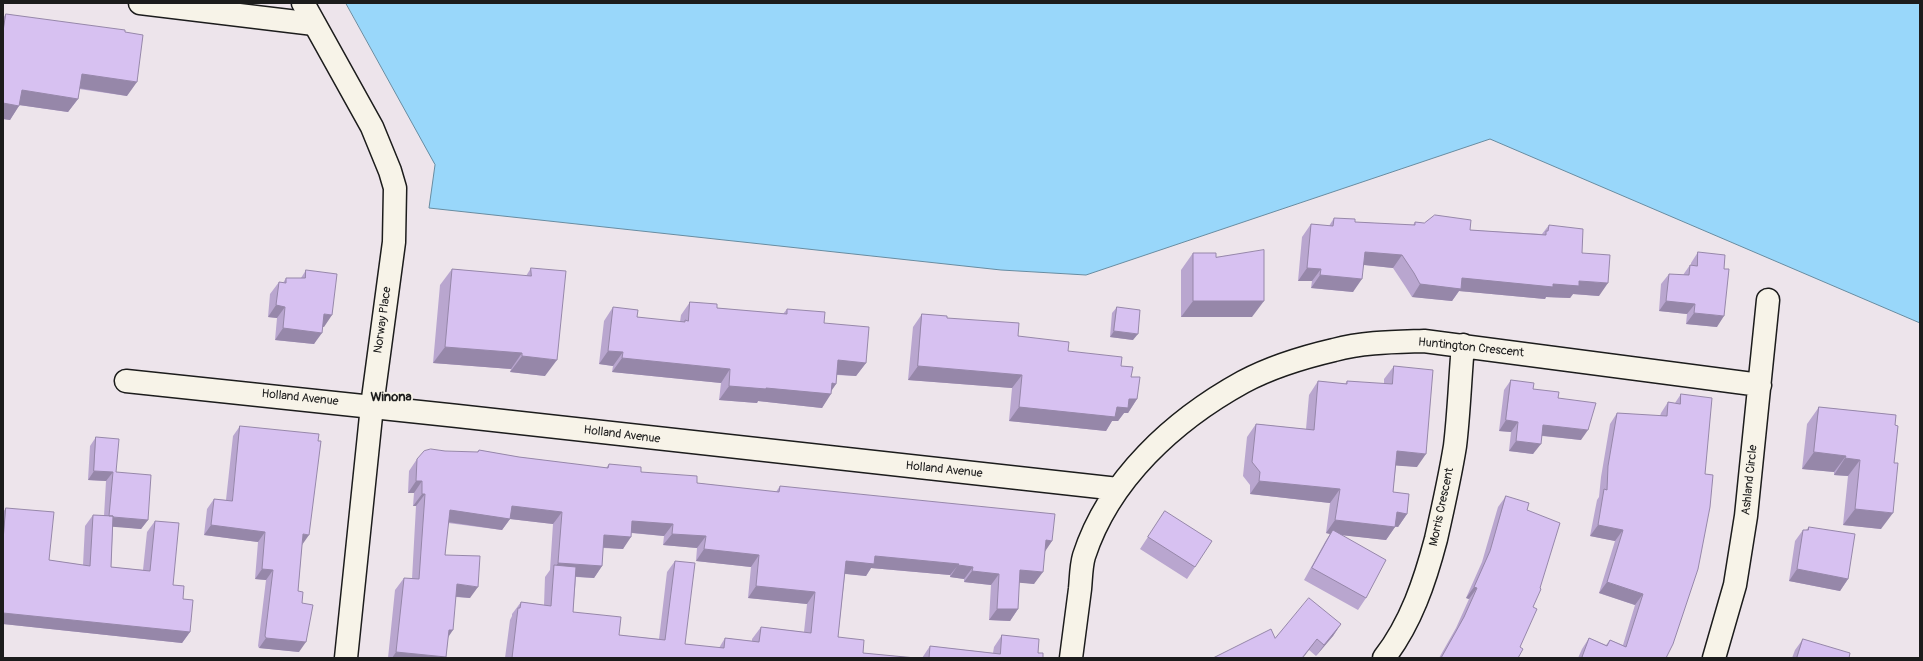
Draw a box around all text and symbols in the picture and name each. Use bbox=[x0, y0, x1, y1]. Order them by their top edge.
street label: Norway Place bbox=[371, 286, 395, 354]
street label: Huntington Crescent bbox=[1417, 335, 1525, 361]
street label: Holland Avenue bbox=[261, 387, 339, 409]
district label: Winona bbox=[370, 390, 412, 406]
street label: Holland Avenue bbox=[583, 423, 661, 447]
street label: Ashland Circle bbox=[1739, 444, 1761, 516]
street label: Holland Avenue bbox=[905, 459, 983, 481]
street label: Morris Crescent bbox=[1427, 466, 1457, 548]

